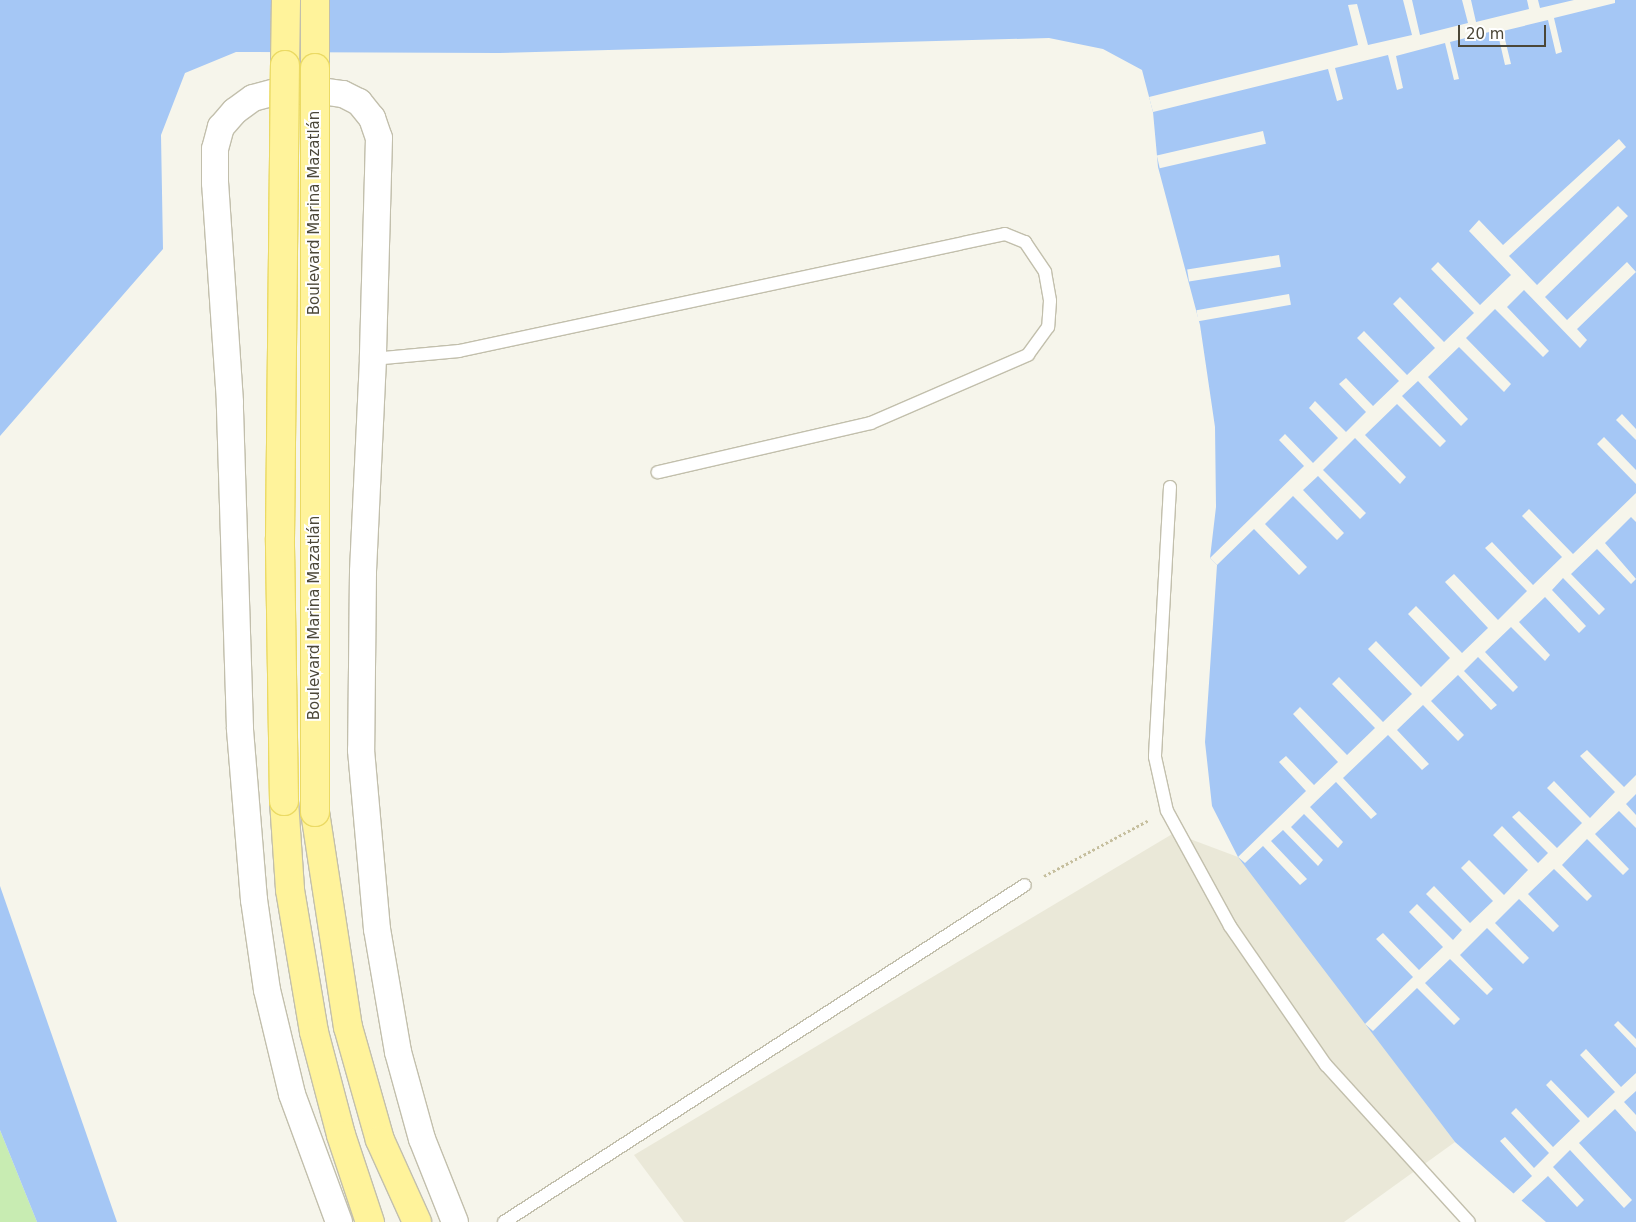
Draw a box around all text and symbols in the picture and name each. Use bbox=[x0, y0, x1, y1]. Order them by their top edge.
scale bar bbox=[1461, 15, 1548, 47]
text: 20 m bbox=[1466, 25, 1504, 43]
street label: Boulevard Marina Mazatlán bbox=[306, 111, 324, 315]
street label: Boulevard Marina Mazatlán bbox=[306, 516, 324, 720]

